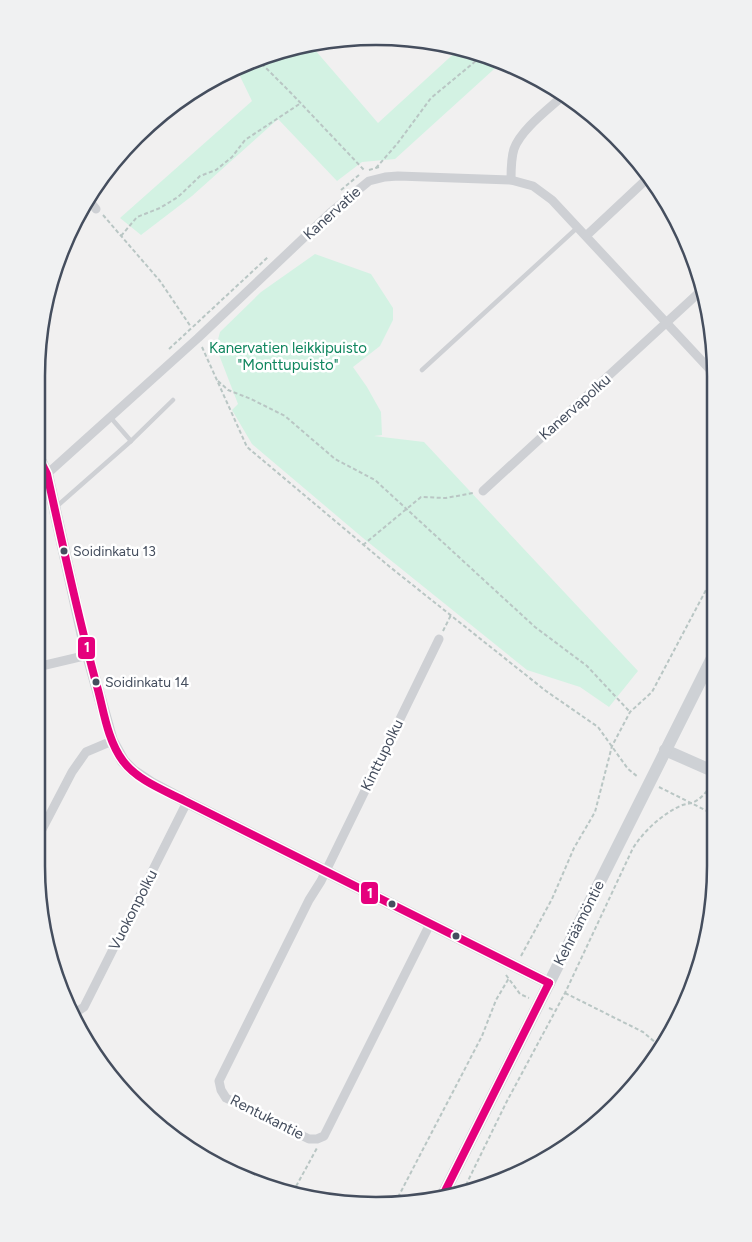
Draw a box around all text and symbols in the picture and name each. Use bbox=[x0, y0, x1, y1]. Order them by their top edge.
street label: Kanervatie bbox=[300, 183, 364, 243]
park label: Kanervatien leikkipuisto "Monttupuisto" bbox=[209, 339, 367, 374]
street label: Kanervapolku bbox=[536, 370, 614, 444]
place label: Soidinkatu 13 bbox=[73, 543, 156, 560]
marker: Soidinkatu 13 bbox=[59, 546, 69, 556]
line badge: 1 bbox=[77, 636, 96, 660]
text: 1 bbox=[84, 639, 90, 656]
place label: Soidinkatu 14 bbox=[105, 674, 189, 691]
marker: Soidinkatu 14 bbox=[91, 677, 101, 687]
street label: Kinttupolku bbox=[357, 716, 407, 794]
street label: Vuokonpolku bbox=[105, 867, 161, 953]
street label: Kehräämöntie bbox=[550, 877, 608, 969]
line badge: 1 bbox=[360, 881, 379, 905]
text: 1 bbox=[367, 885, 373, 902]
unlabelled marker bbox=[387, 899, 397, 909]
unlabelled marker bbox=[451, 931, 461, 941]
street label: Rentukantie bbox=[227, 1091, 307, 1143]

